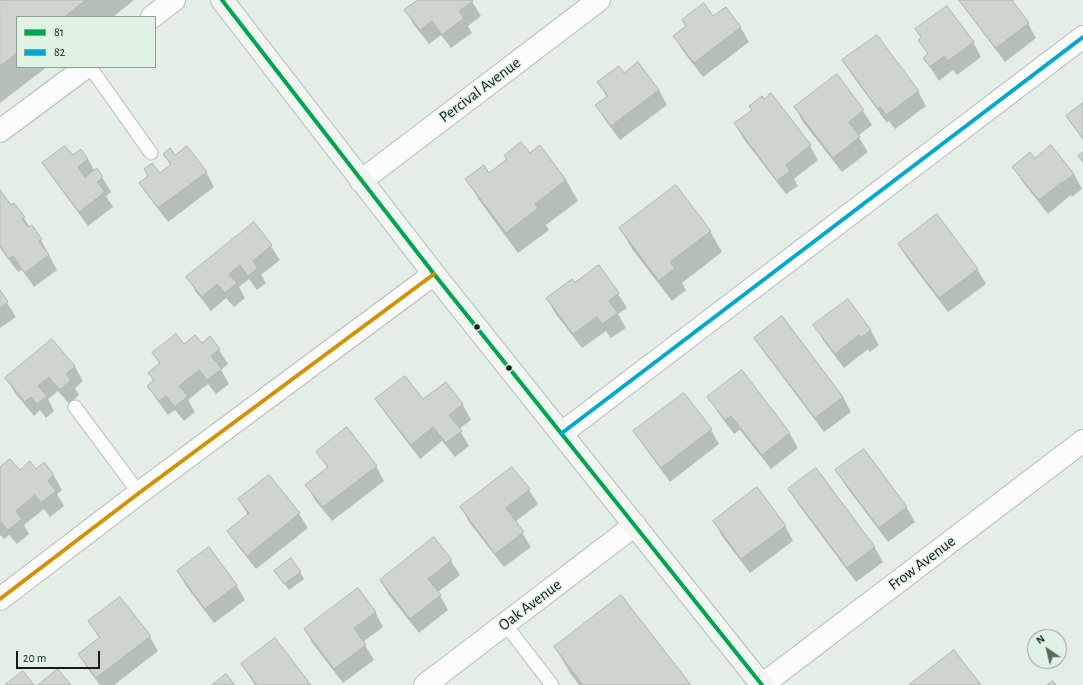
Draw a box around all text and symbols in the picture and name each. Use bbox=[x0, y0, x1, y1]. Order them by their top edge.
legend bbox=[16, 16, 156, 68]
text: 81 bbox=[54, 26, 64, 38]
text: 82 bbox=[54, 46, 65, 58]
street label: Percival Avenue bbox=[435, 53, 525, 127]
unlabelled marker bbox=[472, 322, 482, 332]
unlabelled marker bbox=[504, 363, 514, 373]
street label: Frow Avenue bbox=[885, 532, 959, 594]
street label: Oak Avenue bbox=[495, 575, 565, 635]
north arrow bbox=[1027, 629, 1067, 669]
text: N bbox=[1034, 633, 1047, 646]
scale bar bbox=[18, 643, 102, 669]
text: 20 m bbox=[23, 652, 46, 664]

